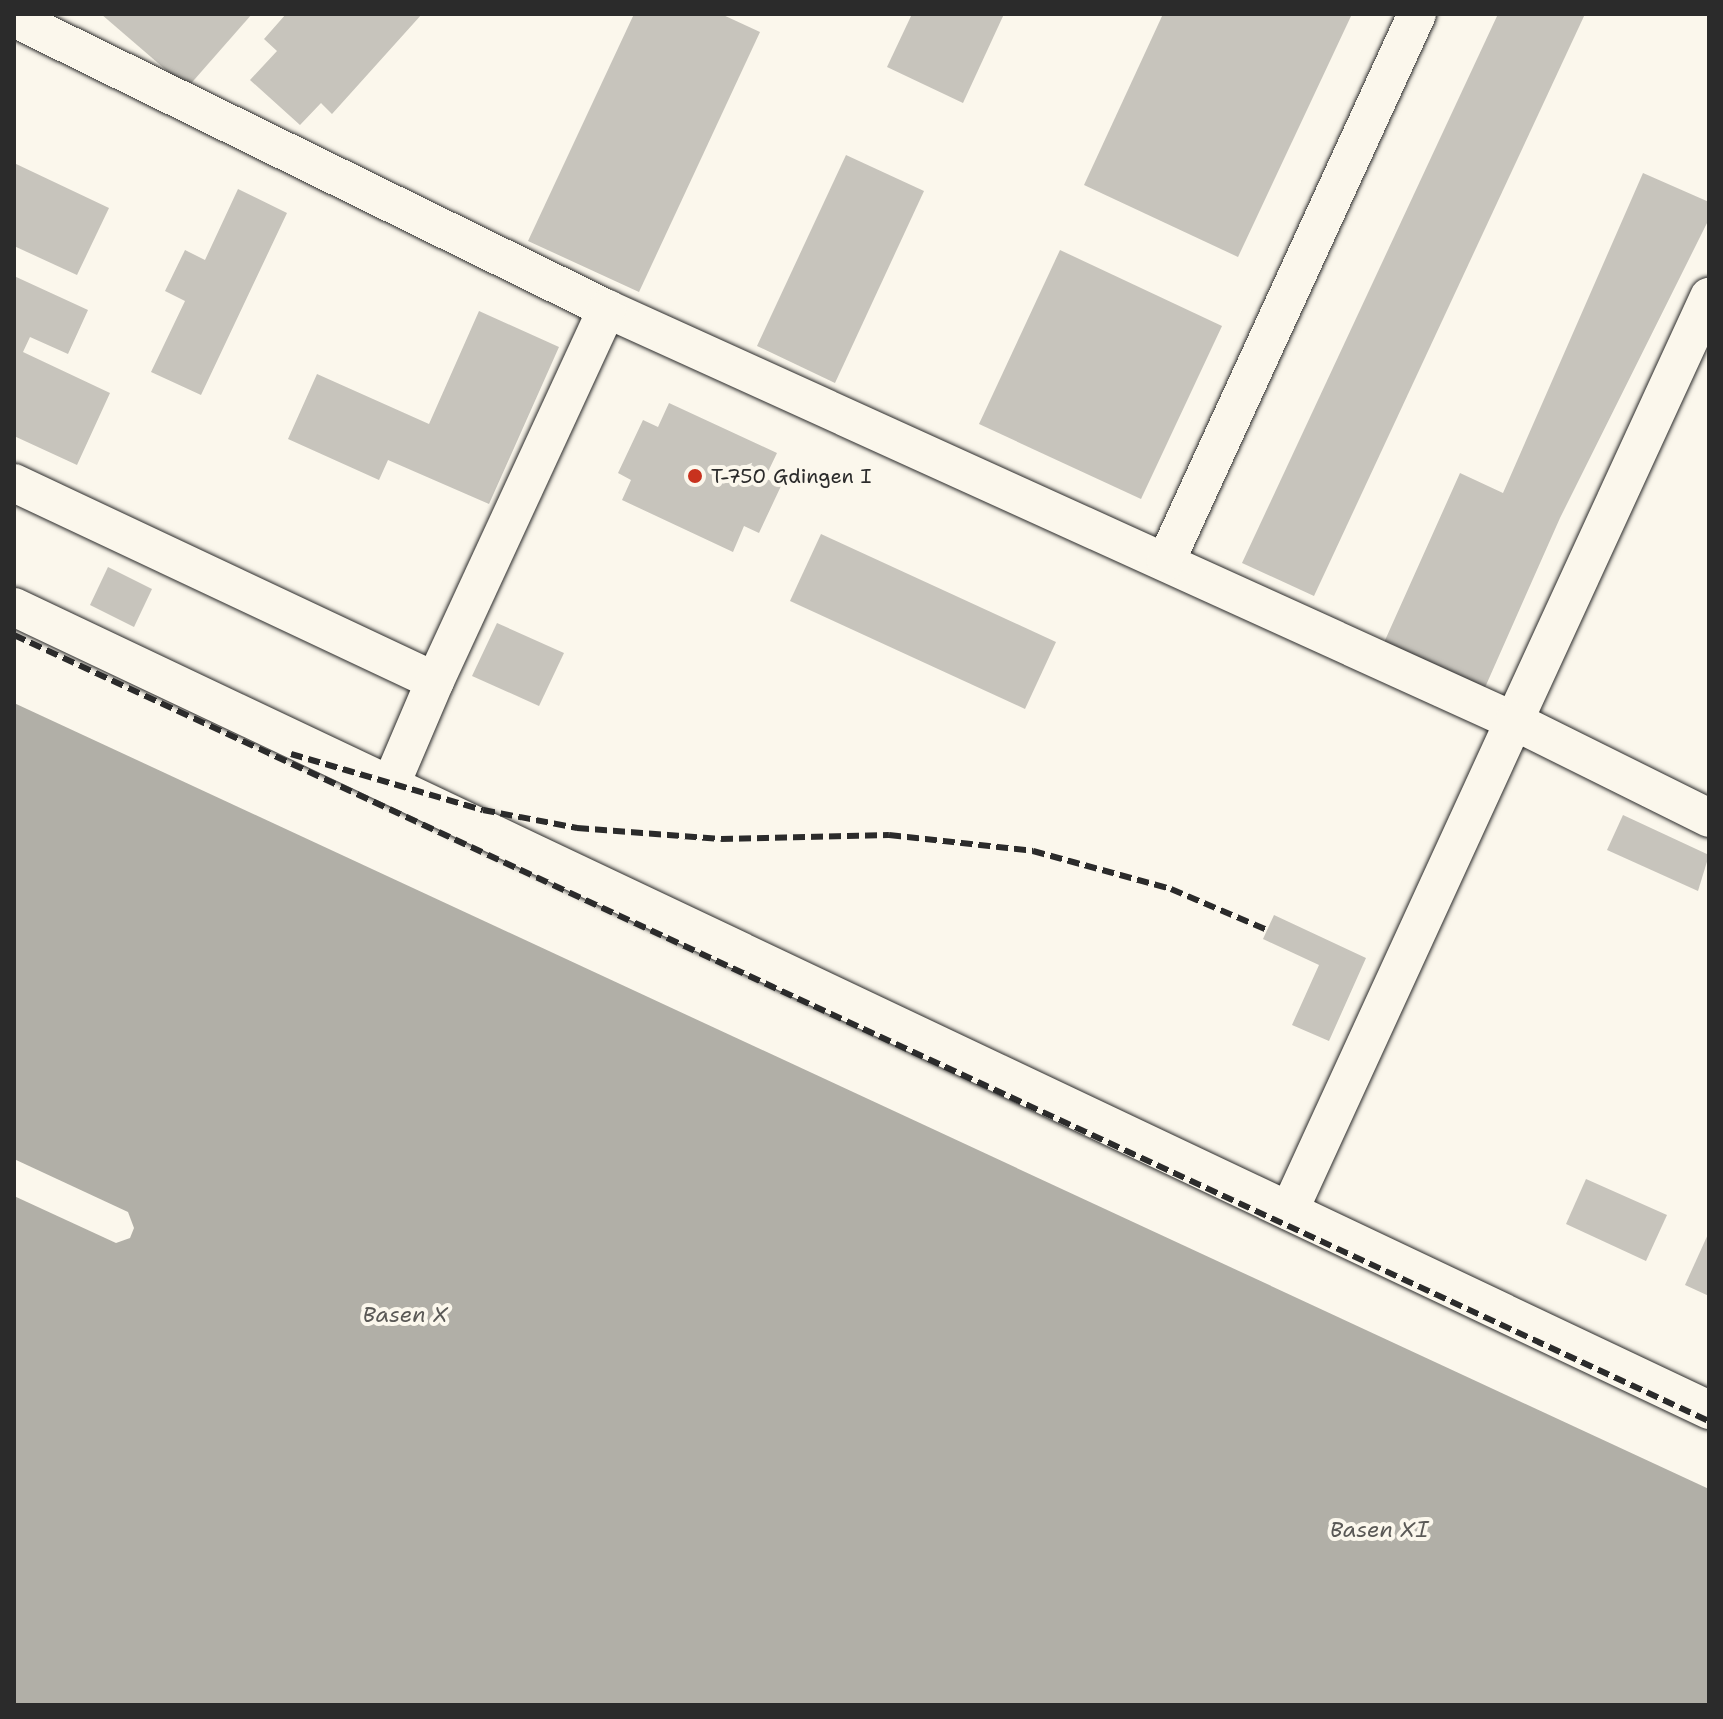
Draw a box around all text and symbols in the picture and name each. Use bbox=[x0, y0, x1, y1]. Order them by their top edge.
place label: T-750 Gdingen I bbox=[711, 464, 872, 488]
marker: T-750 Gdingen I bbox=[686, 467, 704, 485]
water label: Basen X bbox=[363, 1302, 447, 1328]
water label: Basen XI bbox=[1330, 1517, 1428, 1543]

